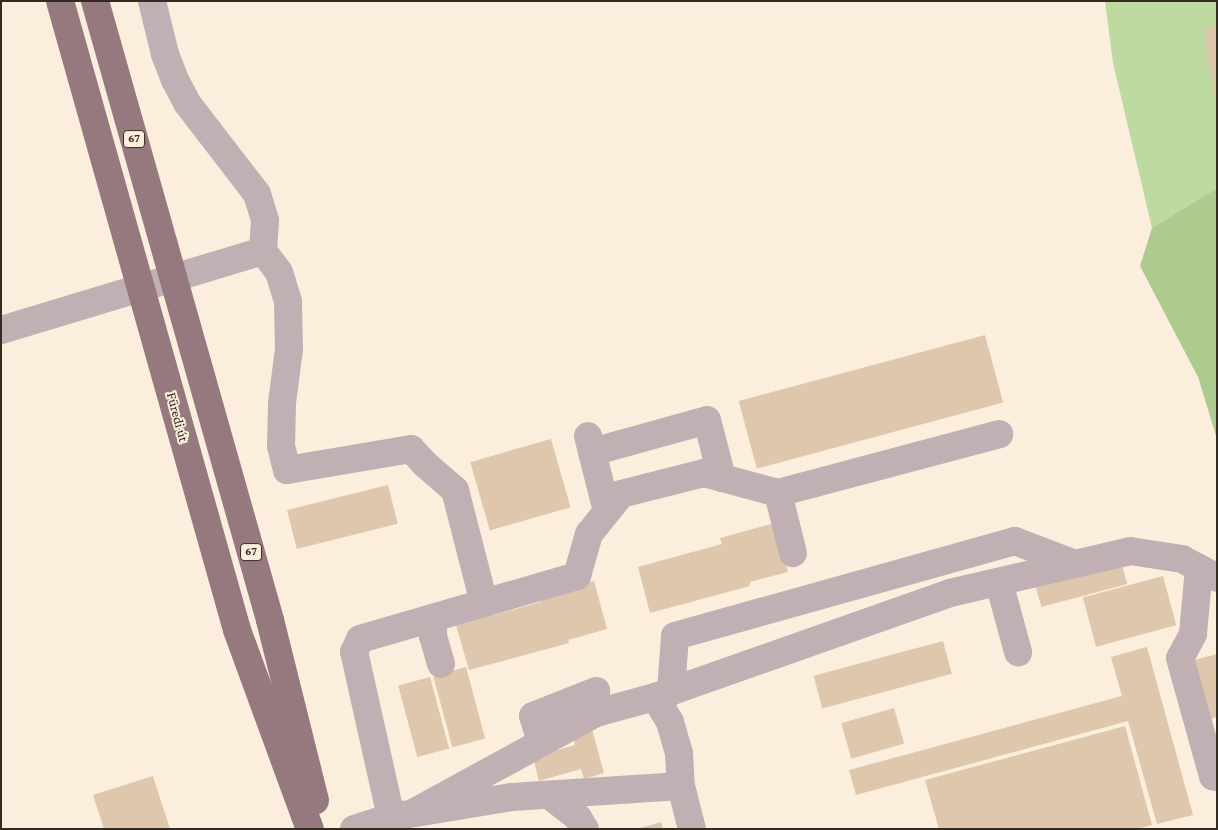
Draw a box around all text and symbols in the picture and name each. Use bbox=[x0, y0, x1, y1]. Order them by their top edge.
road number: 67 bbox=[123, 130, 145, 148]
street label: Füredi út bbox=[163, 390, 193, 444]
road number: 67 bbox=[240, 542, 262, 562]

